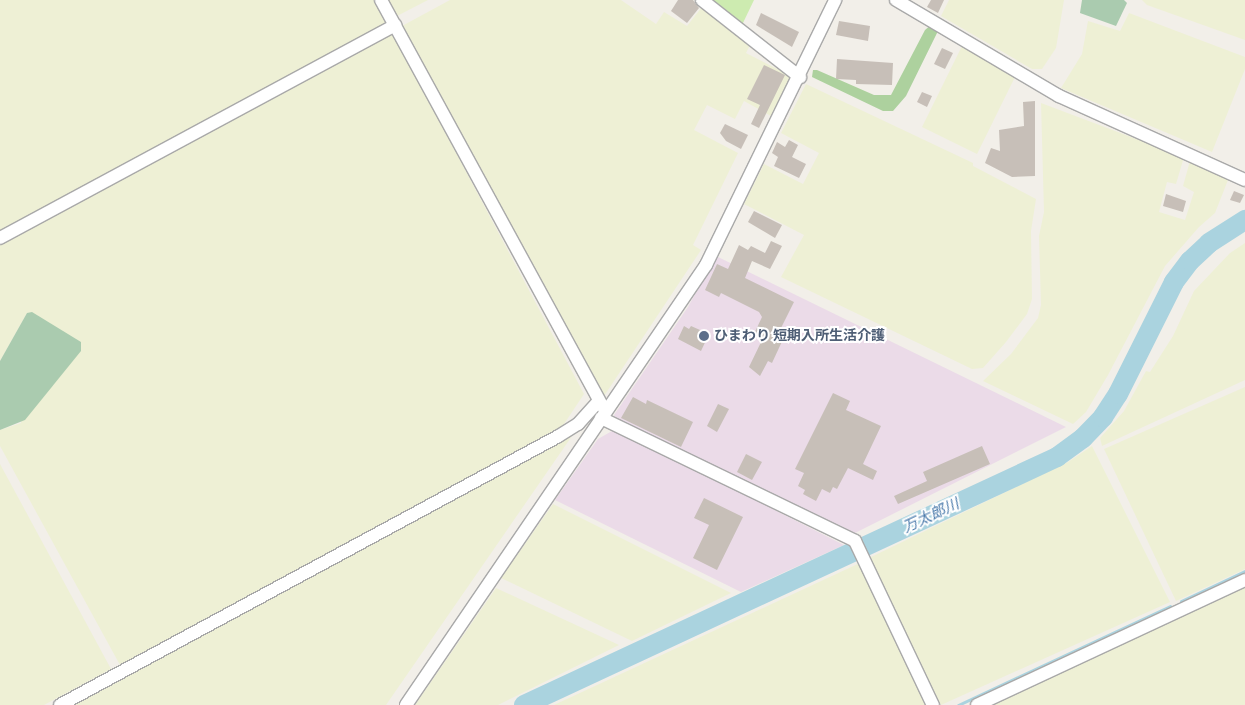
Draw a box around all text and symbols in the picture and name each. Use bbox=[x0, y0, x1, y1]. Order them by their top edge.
place label: ひまわり 短期入所生活介護 bbox=[714, 328, 885, 344]
marker: ひまわり 短期入所生活介護 bbox=[698, 330, 710, 342]
water label: 万太郎川 bbox=[900, 495, 962, 537]

